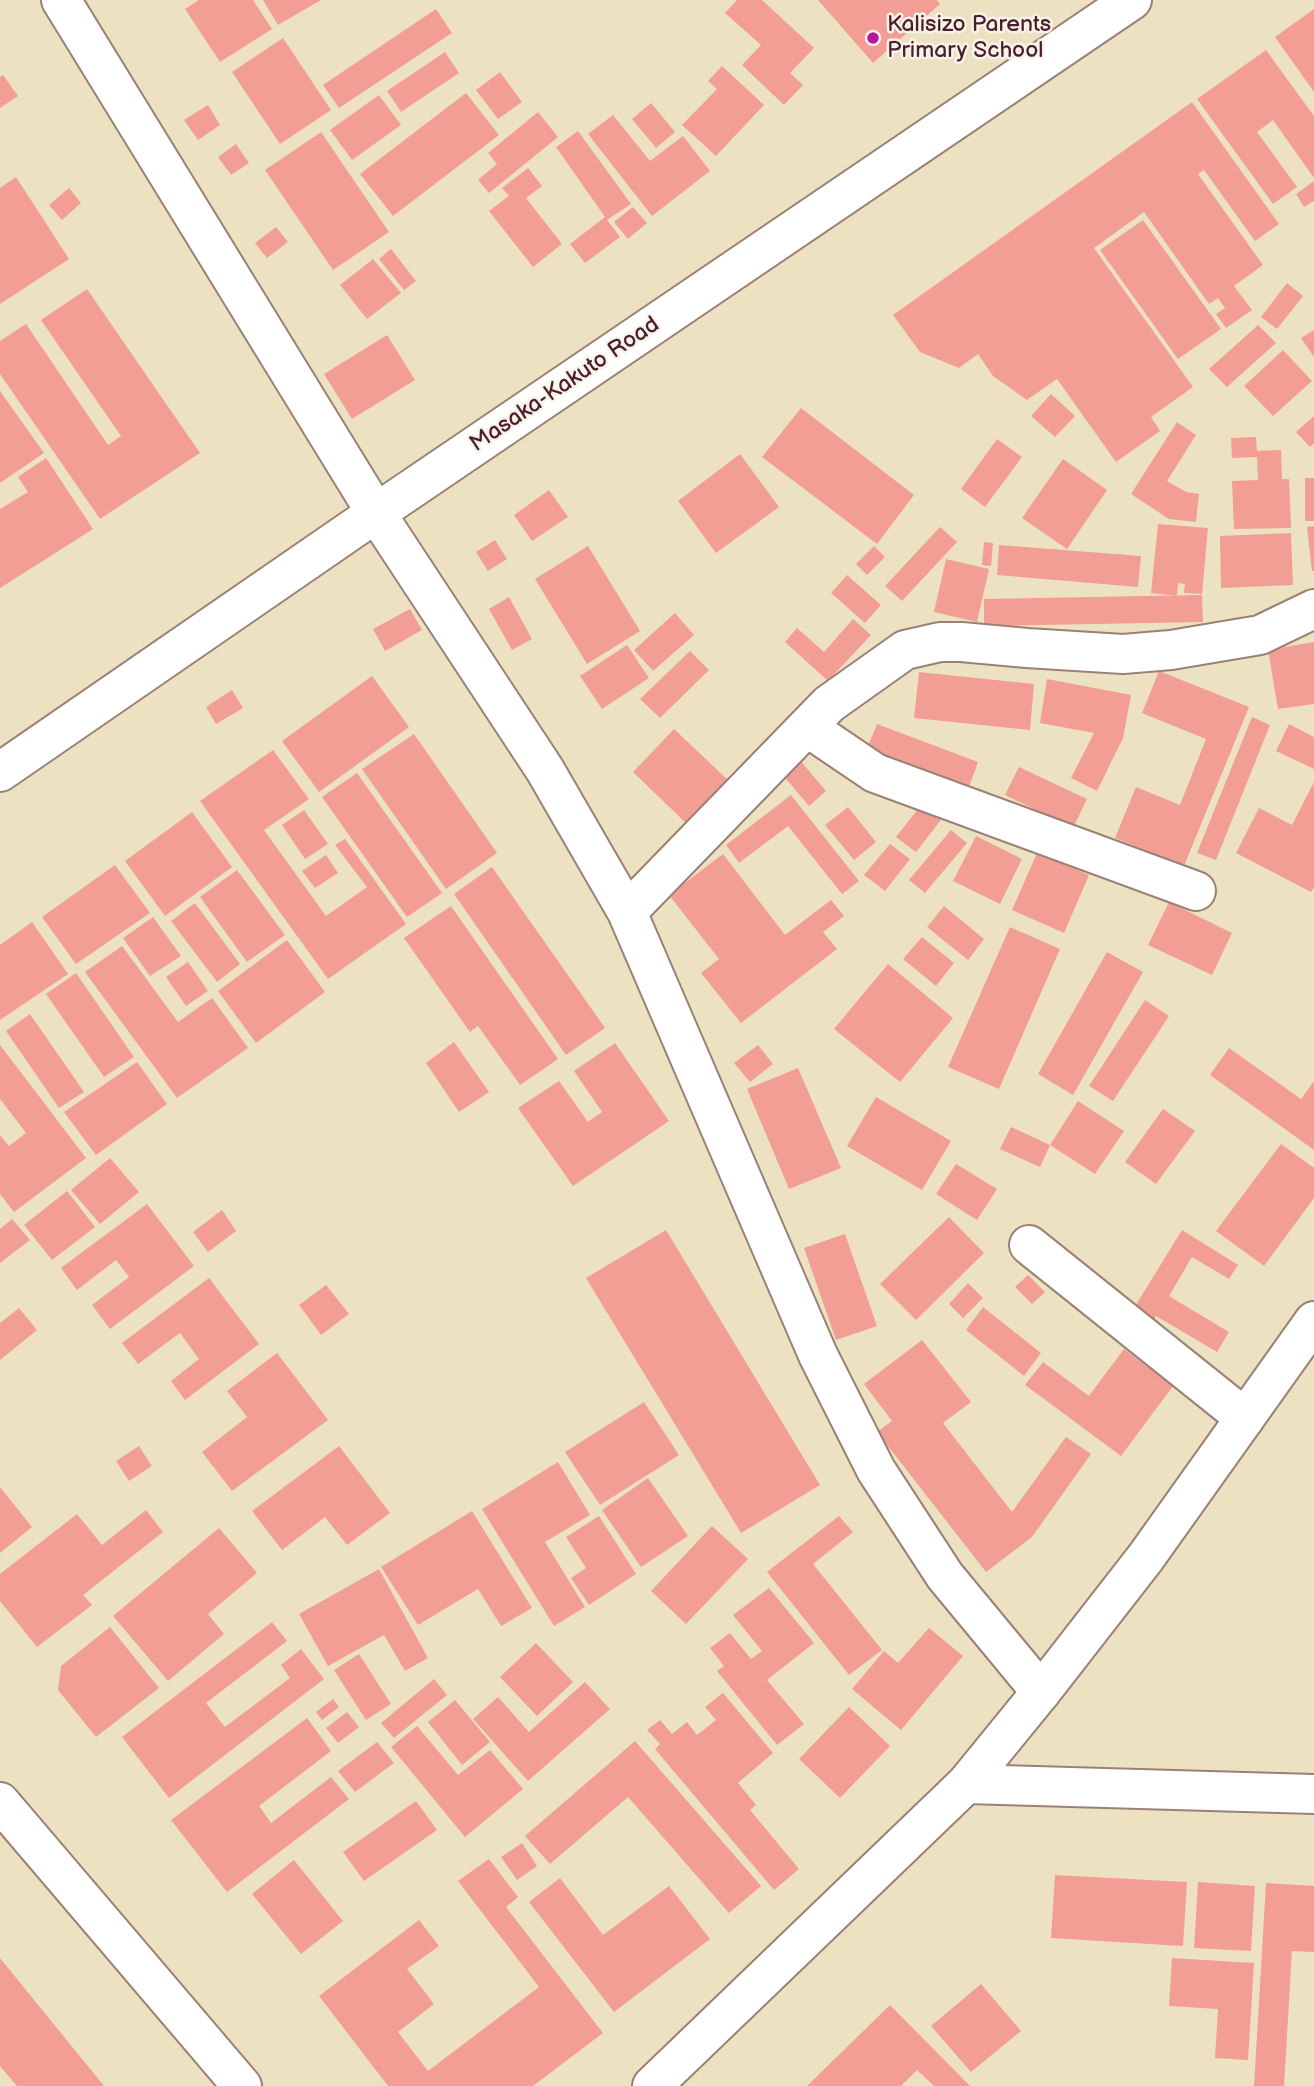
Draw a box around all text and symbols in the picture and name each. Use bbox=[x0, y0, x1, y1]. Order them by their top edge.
place label: Kalisizo Parents Primary School bbox=[887, 11, 1051, 65]
marker: Kalisizo Parents Primary School bbox=[865, 30, 881, 46]
street label: Masaka-Kakuto Road bbox=[465, 311, 665, 459]

